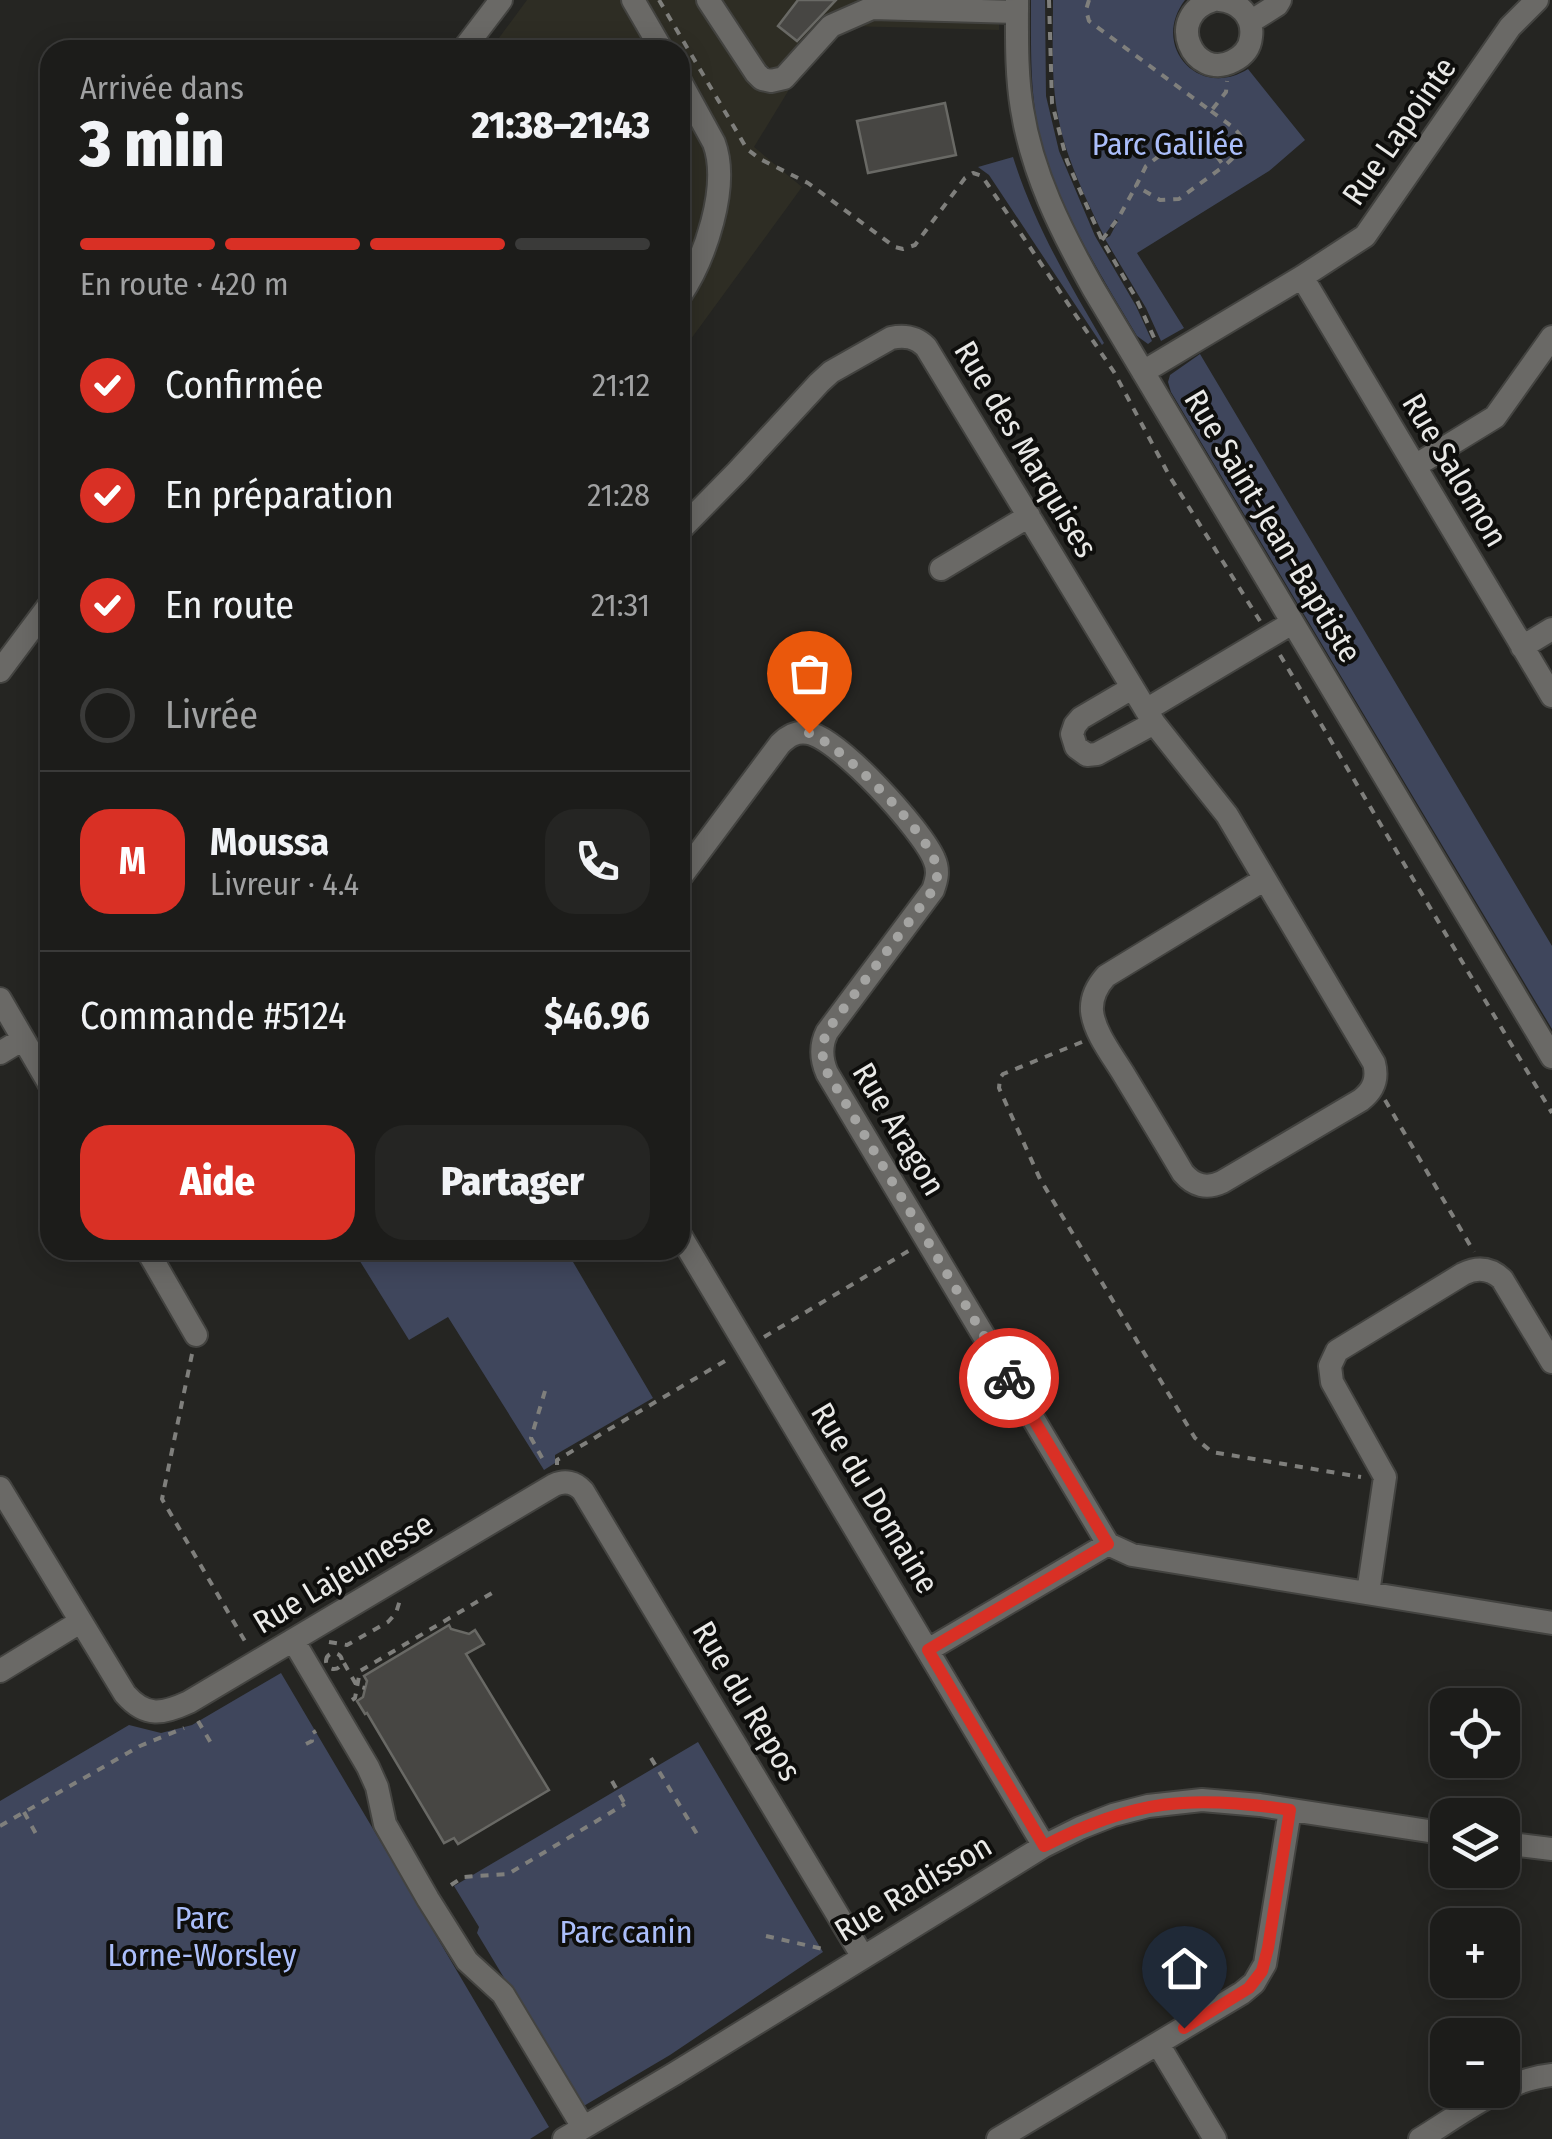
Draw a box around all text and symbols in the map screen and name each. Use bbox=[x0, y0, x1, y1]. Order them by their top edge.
street label: Rue Lapointe bbox=[1334, 50, 1464, 212]
text: Arrivée dans bbox=[80, 69, 244, 107]
text: 21:38–21:43 bbox=[472, 102, 650, 148]
text: 3 min bbox=[80, 105, 225, 183]
park label: Parc Galilée bbox=[1092, 125, 1244, 163]
text: En route · 420 m bbox=[80, 265, 289, 303]
street label: Rue des Marquises bbox=[947, 334, 1105, 564]
icon: check bbox=[80, 358, 135, 413]
text: Confirmée bbox=[165, 362, 323, 408]
text: 21:12 bbox=[592, 366, 650, 404]
street label: Rue Saint-Jean-Baptiste bbox=[1176, 383, 1370, 669]
street label: Rue Salomon bbox=[1394, 386, 1516, 554]
icon: check bbox=[80, 468, 135, 523]
text: En préparation bbox=[165, 472, 394, 518]
text: 21:28 bbox=[587, 476, 650, 514]
icon: check bbox=[80, 578, 135, 633]
text: En route bbox=[165, 582, 294, 628]
text: 21:31 bbox=[591, 586, 650, 624]
pin bbox=[767, 631, 852, 734]
icon: bag bbox=[782, 646, 837, 701]
text: Livrée bbox=[165, 692, 258, 738]
button: phone bbox=[545, 809, 650, 914]
text: Moussa bbox=[210, 819, 329, 865]
text: M bbox=[119, 838, 146, 884]
text: Livreur · 4.4 bbox=[210, 865, 359, 903]
text: Commande #5124 bbox=[80, 993, 346, 1039]
text: $46.96 bbox=[544, 993, 650, 1039]
street label: Rue Aragon bbox=[845, 1056, 953, 1202]
button: Aide bbox=[80, 1125, 355, 1240]
button: Partager bbox=[375, 1125, 650, 1240]
courier bbox=[959, 1328, 1059, 1428]
icon: bike bbox=[982, 1351, 1037, 1406]
street label: Rue du Domaine bbox=[803, 1396, 947, 1600]
street label: Rue Lajeunesse bbox=[246, 1504, 440, 1642]
street label: Rue du Repos bbox=[685, 1614, 809, 1788]
map controls bbox=[1430, 1688, 1520, 2108]
button: locate bbox=[1430, 1688, 1520, 1778]
button: layers bbox=[1430, 1798, 1520, 1888]
street label: Rue Radisson bbox=[828, 1826, 998, 1950]
park label: Parc Lorne-Worsley bbox=[107, 1899, 297, 1974]
button: + bbox=[1430, 1908, 1520, 1998]
park label: Parc canin bbox=[559, 1913, 693, 1951]
pin bbox=[1142, 1926, 1227, 2029]
icon: home bbox=[1157, 1941, 1212, 1996]
button: − bbox=[1430, 2018, 1520, 2108]

